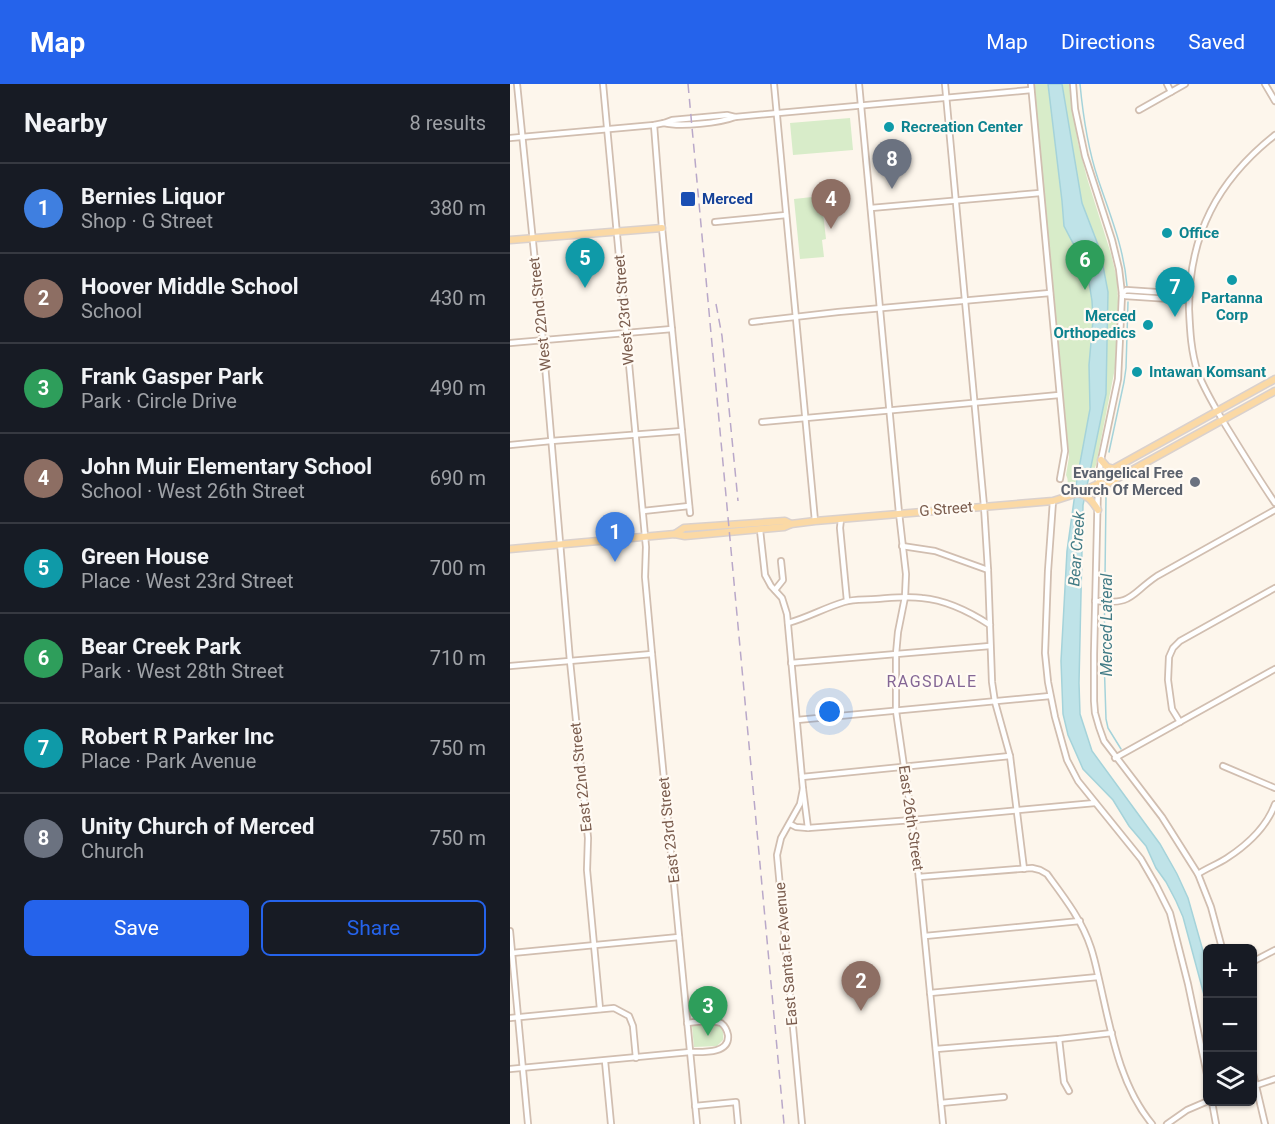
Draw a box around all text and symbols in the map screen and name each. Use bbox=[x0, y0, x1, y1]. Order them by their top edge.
text: Map bbox=[30, 26, 85, 59]
text: Map bbox=[986, 30, 1028, 54]
text: Directions bbox=[1061, 30, 1155, 54]
text: Saved bbox=[1188, 30, 1245, 54]
text: Nearby bbox=[24, 108, 107, 138]
text: 8 results bbox=[410, 111, 486, 135]
place label: Recreation Center bbox=[901, 118, 1023, 136]
marker: Recreation Center bbox=[882, 120, 896, 134]
pin: 8 bbox=[872, 140, 911, 189]
pin: 4 bbox=[812, 180, 850, 229]
text: Bernies Liquor bbox=[81, 184, 225, 209]
marker: Merced bbox=[679, 190, 697, 208]
place label: Merced bbox=[702, 190, 753, 208]
text: 1 bbox=[38, 196, 49, 220]
text: 380 m bbox=[430, 196, 486, 220]
text: Shop · G Street bbox=[81, 209, 213, 233]
place label: Office bbox=[1179, 224, 1219, 242]
marker: Office bbox=[1160, 226, 1174, 240]
pin: 5 bbox=[566, 238, 604, 288]
pin: 6 bbox=[1066, 240, 1104, 290]
street label: West 23rd Street bbox=[610, 254, 638, 366]
street label: West 22nd Street bbox=[525, 256, 555, 372]
pin: 7 bbox=[1156, 268, 1194, 317]
marker: Partanna Corp bbox=[1225, 273, 1239, 287]
text: Hoover Middle School bbox=[81, 274, 299, 299]
text: 2 bbox=[38, 286, 49, 310]
text: 430 m bbox=[430, 286, 486, 310]
place label: Partanna Corp bbox=[1201, 289, 1263, 324]
text: School bbox=[81, 299, 142, 323]
place label: Merced Orthopedics bbox=[1053, 307, 1136, 342]
marker: Merced Orthopedics bbox=[1141, 318, 1155, 332]
place label: Intawan Komsant bbox=[1149, 363, 1266, 381]
text: Frank Gasper Park bbox=[81, 364, 263, 389]
marker: Intawan Komsant bbox=[1130, 365, 1144, 379]
text: 3 bbox=[38, 376, 49, 400]
text: 490 m bbox=[430, 376, 486, 400]
text: Park · Circle Drive bbox=[81, 389, 237, 413]
text: John Muir Elementary School bbox=[81, 454, 372, 479]
place label: Evangelical Free Church Of Merced bbox=[1061, 464, 1183, 499]
text: 4 bbox=[38, 466, 49, 490]
text: 690 m bbox=[430, 466, 486, 490]
marker: Evangelical Free Church Of Merced bbox=[1188, 475, 1202, 489]
text: School · West 26th Street bbox=[81, 479, 305, 503]
street label: G Street bbox=[919, 498, 974, 520]
water label: Bear Creek bbox=[1064, 510, 1089, 587]
pin: 1 bbox=[596, 512, 634, 562]
text: Green House bbox=[81, 544, 209, 569]
text: 5 bbox=[38, 556, 49, 580]
text: 700 m bbox=[430, 556, 486, 580]
text: Place · West 23rd Street bbox=[81, 569, 294, 593]
water label: Merced Lateral bbox=[1097, 573, 1116, 677]
text: Bear Creek Park bbox=[81, 634, 241, 659]
text: 6 bbox=[38, 646, 49, 670]
text: 710 m bbox=[430, 646, 486, 670]
text: Park · West 28th Street bbox=[81, 659, 284, 683]
district label: RAGSDALE bbox=[886, 672, 978, 691]
your location bbox=[815, 697, 844, 726]
street label: East 22nd Street bbox=[566, 721, 596, 833]
text: Robert R Parker Inc bbox=[81, 724, 274, 749]
text: 7 bbox=[38, 736, 49, 760]
text: 750 m bbox=[430, 736, 486, 760]
text: Place · Park Avenue bbox=[81, 749, 256, 773]
street label: East 26th Street bbox=[895, 764, 927, 872]
street label: East 23rd Street bbox=[654, 776, 684, 884]
text: Unity Church of Merced bbox=[81, 814, 314, 839]
text: 8 bbox=[38, 826, 49, 850]
text: 750 m bbox=[430, 826, 486, 850]
text: Church bbox=[81, 839, 144, 863]
street label: East Santa Fe Avenue bbox=[771, 881, 801, 1027]
button: Save bbox=[24, 900, 249, 956]
button: Share bbox=[261, 900, 486, 956]
map controls bbox=[1203, 944, 1257, 1106]
button: + bbox=[1203, 944, 1257, 998]
pin: 2 bbox=[842, 962, 880, 1011]
pin: 3 bbox=[688, 986, 728, 1036]
button: − bbox=[1203, 998, 1257, 1052]
button: layers bbox=[1203, 1052, 1257, 1106]

